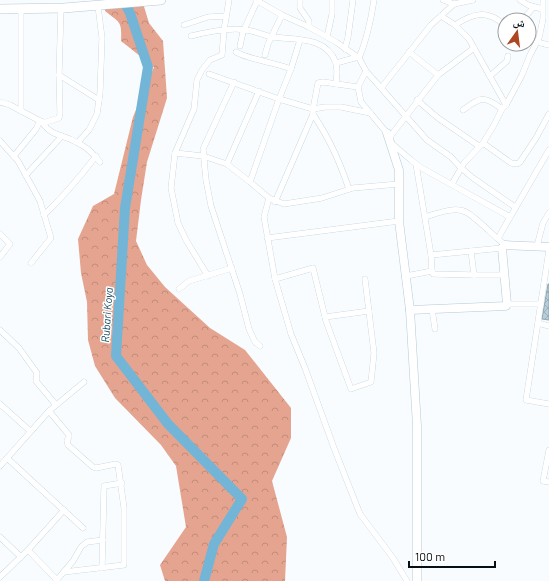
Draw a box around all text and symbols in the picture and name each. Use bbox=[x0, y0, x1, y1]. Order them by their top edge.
north arrow bbox=[497, 12, 537, 52]
text: ش bbox=[512, 14, 527, 32]
water label: Rubari Koya bbox=[98, 287, 115, 343]
scale bar bbox=[409, 543, 495, 569]
text: 100 m bbox=[415, 549, 445, 563]

